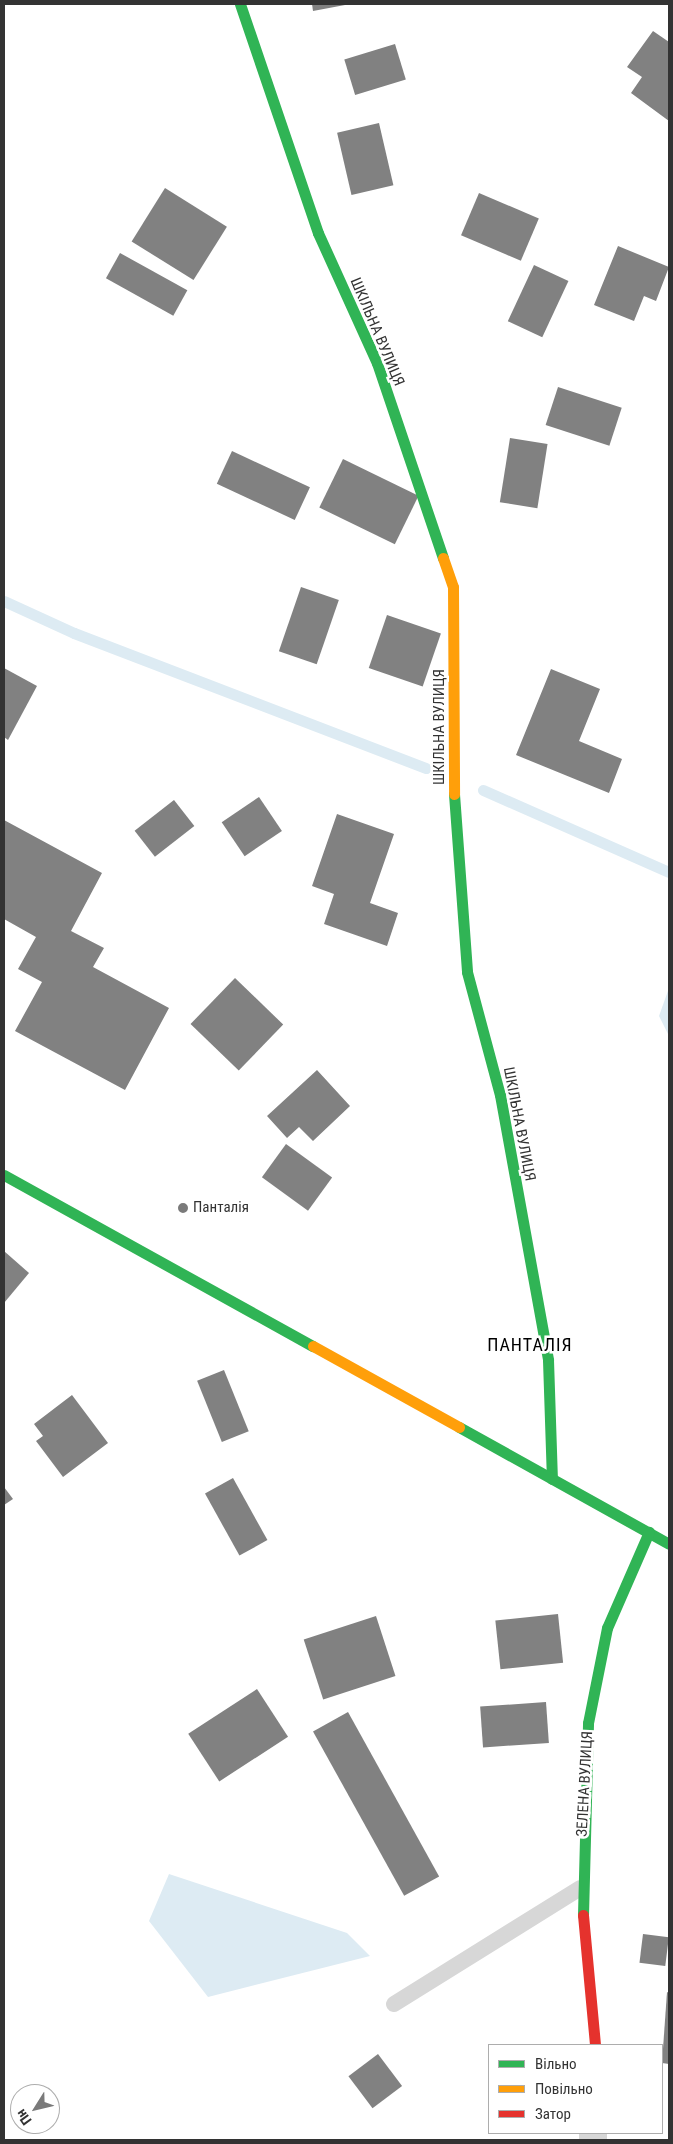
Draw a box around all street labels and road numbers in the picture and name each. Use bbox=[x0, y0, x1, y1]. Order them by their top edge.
street label: ШКІЛЬНА ВУЛИЦЯ bbox=[346, 275, 408, 389]
street label: ШКІЛЬНА ВУЛИЦЯ bbox=[431, 669, 449, 785]
street label: ШКІЛЬНА ВУЛИЦЯ bbox=[499, 1065, 539, 1183]
street label: ЗЕЛЕНА ВУЛИЦЯ bbox=[573, 1731, 597, 1837]

